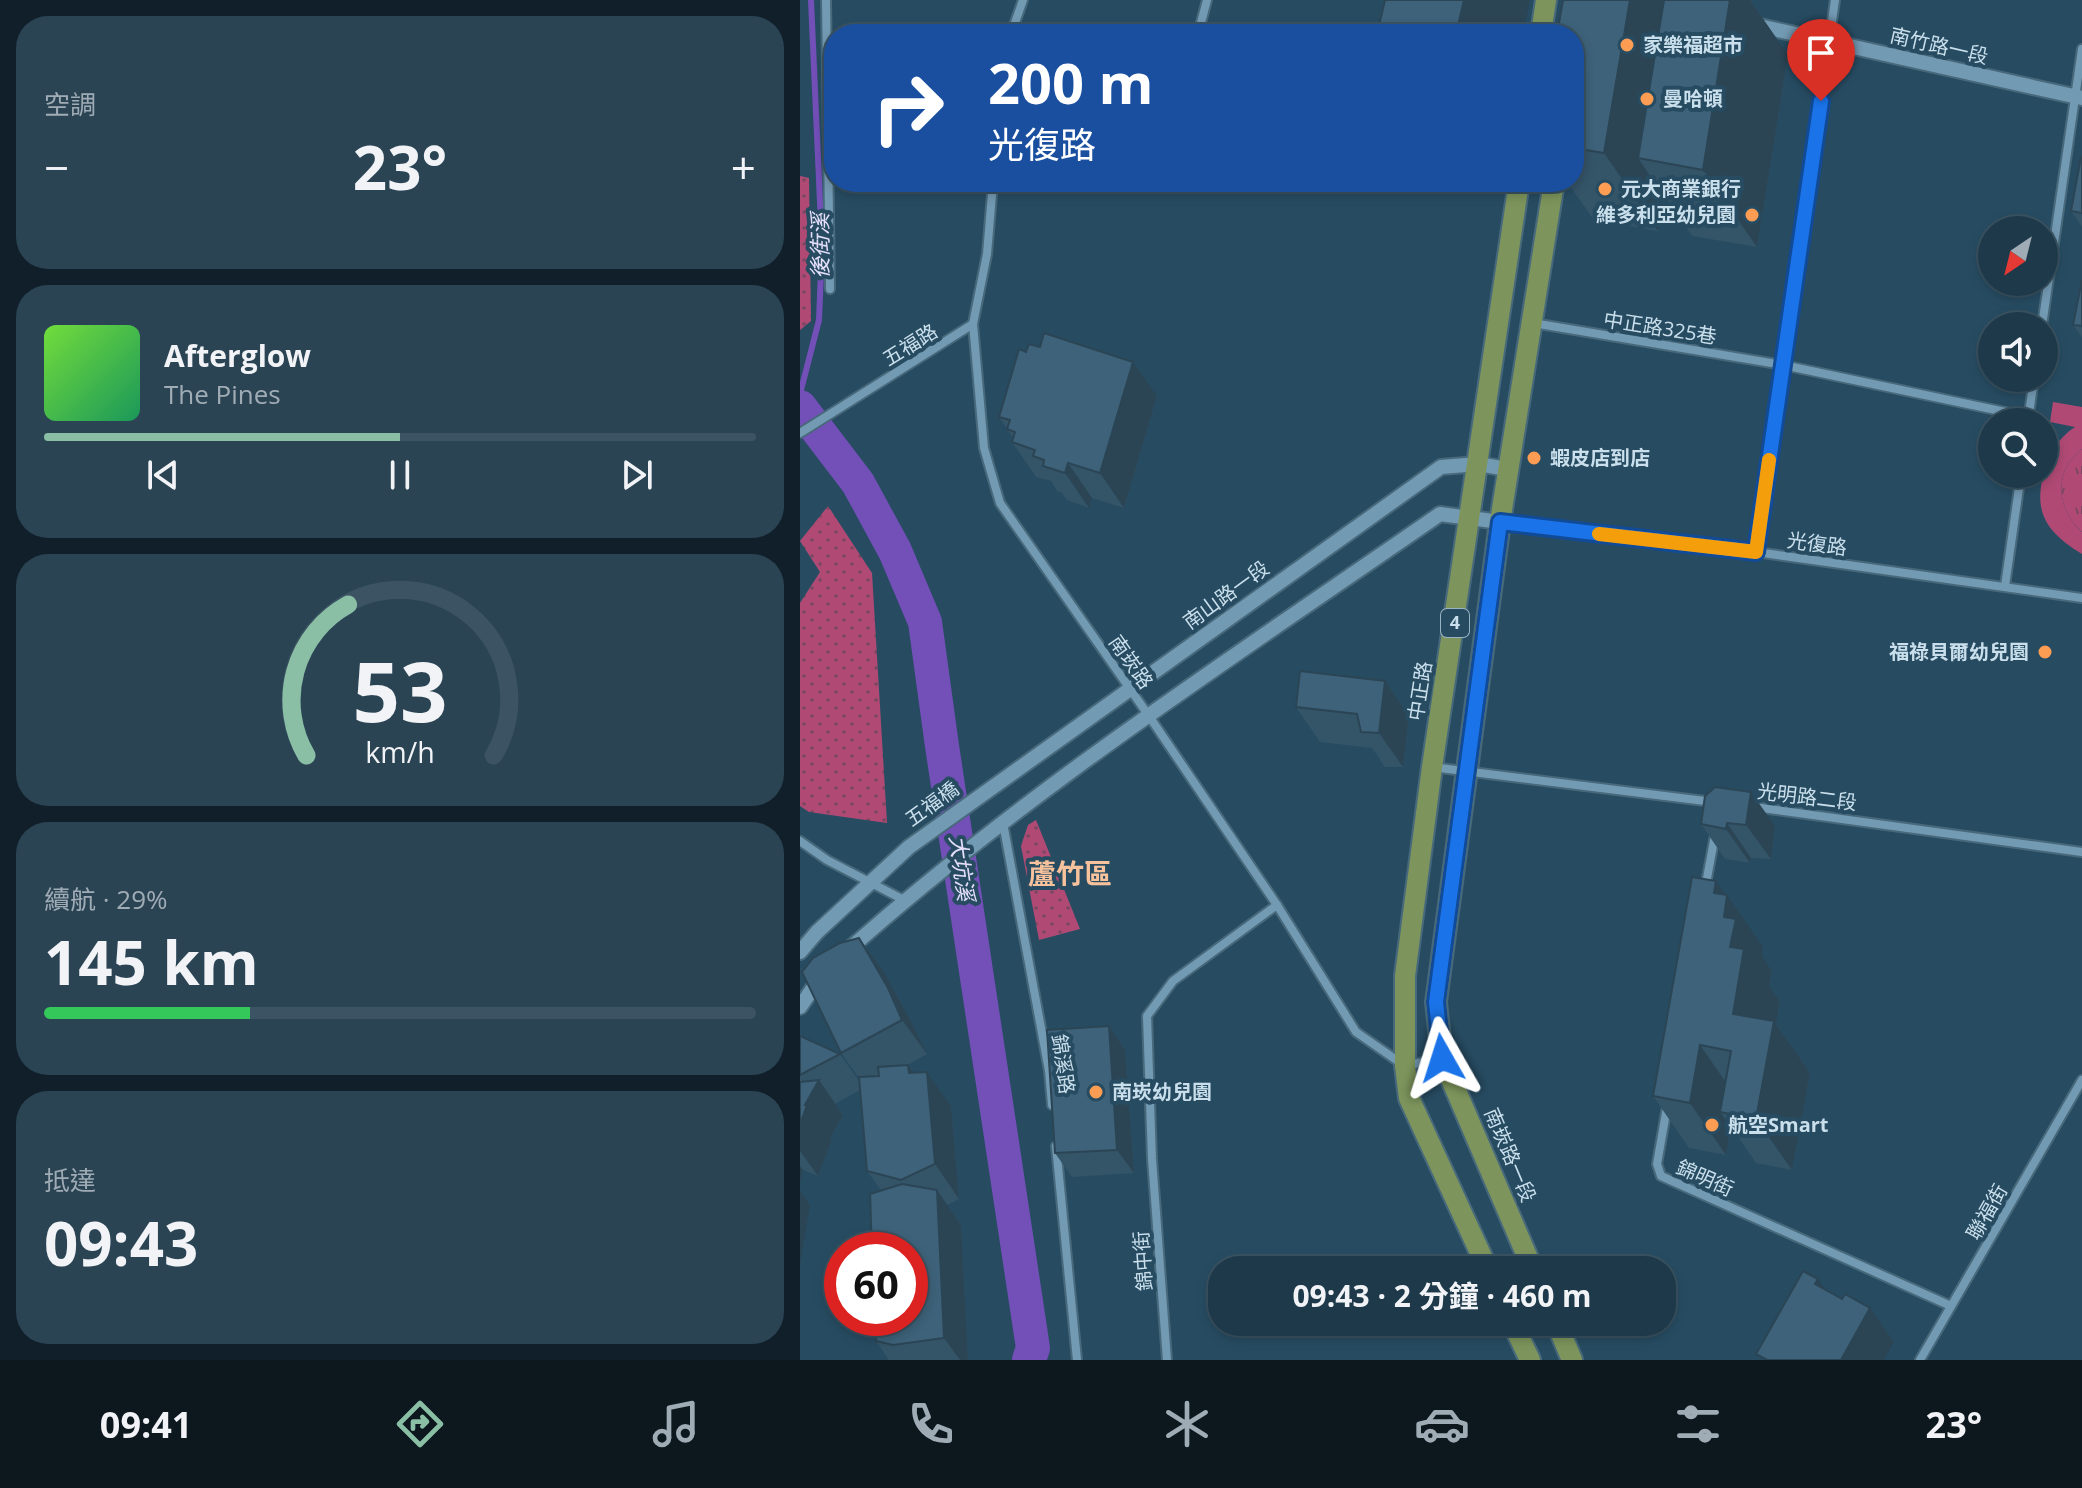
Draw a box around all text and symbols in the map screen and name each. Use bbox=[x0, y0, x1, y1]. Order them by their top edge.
pin bbox=[1787, 19, 1855, 101]
street label: 南竹路一段 bbox=[1887, 21, 1991, 70]
place label: 家樂福超市 bbox=[1643, 31, 1743, 58]
icon: arrive bbox=[1799, 31, 1843, 75]
marker: 家樂福超市 bbox=[1618, 36, 1636, 54]
text: 200 m bbox=[988, 44, 1154, 120]
icon: right bbox=[856, 56, 960, 160]
place label: 曼哈頓 bbox=[1663, 85, 1723, 112]
text: 空調 bbox=[44, 86, 96, 122]
marker: 曼哈頓 bbox=[1638, 90, 1656, 108]
text: 光復路 bbox=[988, 120, 1096, 169]
text: 23° bbox=[353, 126, 447, 208]
text: − bbox=[44, 137, 69, 197]
text: + bbox=[731, 137, 756, 197]
place label: 元大商業銀行 bbox=[1621, 175, 1741, 202]
marker: 元大商業銀行 bbox=[1596, 180, 1614, 198]
place label: 維多利亞幼兒園 bbox=[1596, 201, 1736, 228]
marker: 維多利亞幼兒園 bbox=[1743, 206, 1761, 224]
water label: 後街溪 bbox=[804, 210, 834, 279]
north arrow bbox=[1978, 216, 2058, 296]
map controls bbox=[1978, 216, 2058, 488]
street label: 中正路325巷 bbox=[1602, 305, 1719, 350]
button: sound bbox=[1978, 312, 2058, 392]
street label: 五福路 bbox=[877, 317, 942, 372]
text: Afterglow bbox=[164, 335, 311, 376]
text: The Pines bbox=[164, 376, 281, 412]
button: search bbox=[1978, 408, 2058, 488]
place label: 蝦皮店到店 bbox=[1550, 444, 1650, 471]
marker: 蝦皮店到店 bbox=[1525, 449, 1543, 467]
icon: previous bbox=[141, 453, 185, 497]
icon: pause bbox=[378, 453, 422, 497]
icon: next bbox=[615, 453, 659, 497]
street label: 光復路 bbox=[1785, 526, 1849, 561]
street label: 南山路一段 bbox=[1177, 554, 1274, 635]
road number: 4 bbox=[1441, 609, 1469, 637]
street label: 南崁路 bbox=[1103, 629, 1160, 694]
text: 53 bbox=[352, 633, 448, 746]
place label: 福祿貝爾幼兒園 bbox=[1889, 638, 2029, 665]
marker: 福祿貝爾幼兒園 bbox=[2036, 643, 2054, 661]
street label: 中正路 bbox=[1401, 659, 1438, 723]
text: km/h bbox=[365, 732, 435, 771]
street label: 五福橋 bbox=[900, 775, 964, 832]
street label: 光明路二段 bbox=[1756, 777, 1858, 816]
water label: 大坑溪 bbox=[944, 833, 983, 906]
district label: 蘆竹區 bbox=[1028, 854, 1112, 892]
text: 續航 · 29% bbox=[44, 881, 168, 917]
text: 145 km bbox=[44, 921, 259, 1003]
position arrow bbox=[1400, 1016, 1484, 1100]
street label: 錦溪路 bbox=[1046, 1032, 1081, 1096]
place label: 南崁幼兒園 bbox=[1112, 1078, 1212, 1105]
marker: 南崁幼兒園 bbox=[1087, 1083, 1105, 1101]
street label: 南崁路一段 bbox=[1478, 1104, 1542, 1206]
place label: 航空Smart bbox=[1728, 1111, 1829, 1138]
marker: 航空Smart bbox=[1703, 1116, 1721, 1134]
street label: 錦明街 bbox=[1672, 1153, 1738, 1202]
text: 抵達 bbox=[44, 1162, 96, 1198]
street label: 聯福街 bbox=[1960, 1179, 2013, 1244]
text: 09:43 bbox=[44, 1202, 198, 1284]
street label: 錦中街 bbox=[1127, 1230, 1158, 1292]
speed limit sign: 60 bbox=[824, 1232, 928, 1336]
text: 09:43 · 2 分鐘 · 460 m bbox=[1292, 1275, 1592, 1316]
icon: directions bbox=[392, 1396, 448, 1452]
icon: music bbox=[648, 1396, 704, 1452]
icon: phone bbox=[903, 1396, 959, 1452]
icon: climate bbox=[1159, 1396, 1215, 1452]
icon: car bbox=[1414, 1396, 1470, 1452]
icon: filters bbox=[1670, 1396, 1726, 1452]
text: 09:41 bbox=[100, 1400, 192, 1449]
text: 23° bbox=[1926, 1400, 1982, 1449]

